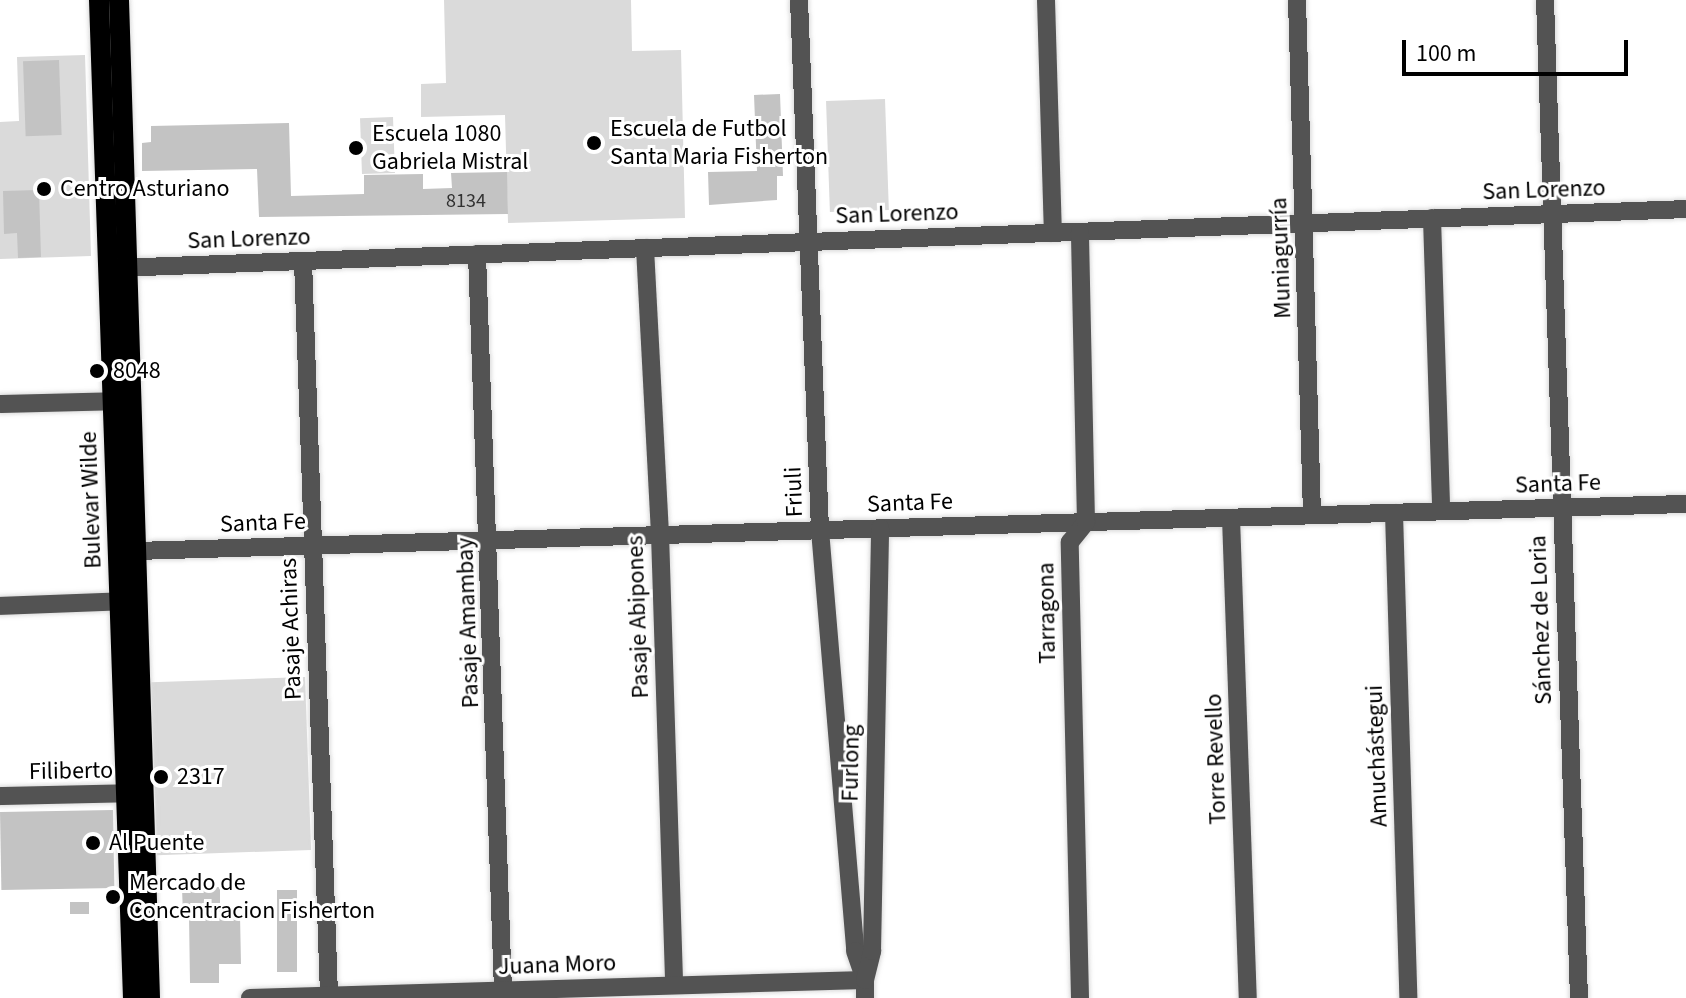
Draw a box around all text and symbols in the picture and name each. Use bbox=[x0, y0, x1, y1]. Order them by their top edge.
scale bar bbox=[1406, 24, 1632, 74]
text: 100 m bbox=[1416, 36, 1476, 71]
place label: Escuela de Futbol Santa Maria Fisherton bbox=[610, 115, 828, 171]
place label: Escuela 1080 Gabriela Mistral bbox=[372, 120, 528, 176]
marker: Escuela de Futbol Santa Maria Fisherton bbox=[585, 134, 603, 152]
marker: Escuela 1080 Gabriela Mistral bbox=[347, 139, 365, 157]
street label: San Lorenzo bbox=[1482, 173, 1606, 207]
place label: Centro Asturiano bbox=[60, 175, 230, 203]
marker: Centro Asturiano bbox=[35, 180, 53, 198]
house number: 8134 bbox=[446, 189, 486, 213]
street label: San Lorenzo bbox=[835, 197, 959, 231]
street label: Muniagurría bbox=[1264, 197, 1298, 319]
street label: San Lorenzo bbox=[187, 222, 311, 256]
place label: 8048 bbox=[113, 357, 161, 385]
marker: 8048 bbox=[88, 362, 106, 380]
street label: Bulevar Wilde bbox=[74, 431, 108, 569]
street label: Friuli bbox=[779, 466, 809, 518]
street label: Santa Fe bbox=[1515, 468, 1601, 500]
street label: Santa Fe bbox=[867, 487, 953, 519]
street label: Santa Fe bbox=[220, 507, 306, 539]
street label: Pasaje Abipones bbox=[621, 535, 655, 699]
street label: Sánchez de Loria bbox=[1524, 535, 1558, 705]
street label: Pasaje Amambay bbox=[451, 537, 485, 709]
street label: Pasaje Achiras bbox=[274, 557, 308, 701]
street label: Tarragona bbox=[1032, 562, 1062, 664]
street label: Amuchástegui bbox=[1360, 684, 1394, 828]
street label: Torre Revello bbox=[1199, 693, 1233, 825]
street label: Furlong bbox=[836, 724, 866, 802]
street label: Filiberto bbox=[29, 756, 113, 786]
place label: 2317 bbox=[177, 763, 225, 791]
marker: 2317 bbox=[152, 768, 170, 786]
place label: Al Puente bbox=[109, 829, 204, 857]
marker: Al Puente bbox=[84, 834, 102, 852]
place label: Mercado de Concentracion Fisherton bbox=[129, 869, 375, 925]
marker: Mercado de Concentracion Fisherton bbox=[104, 888, 122, 906]
street label: Juana Moro bbox=[497, 949, 617, 981]

